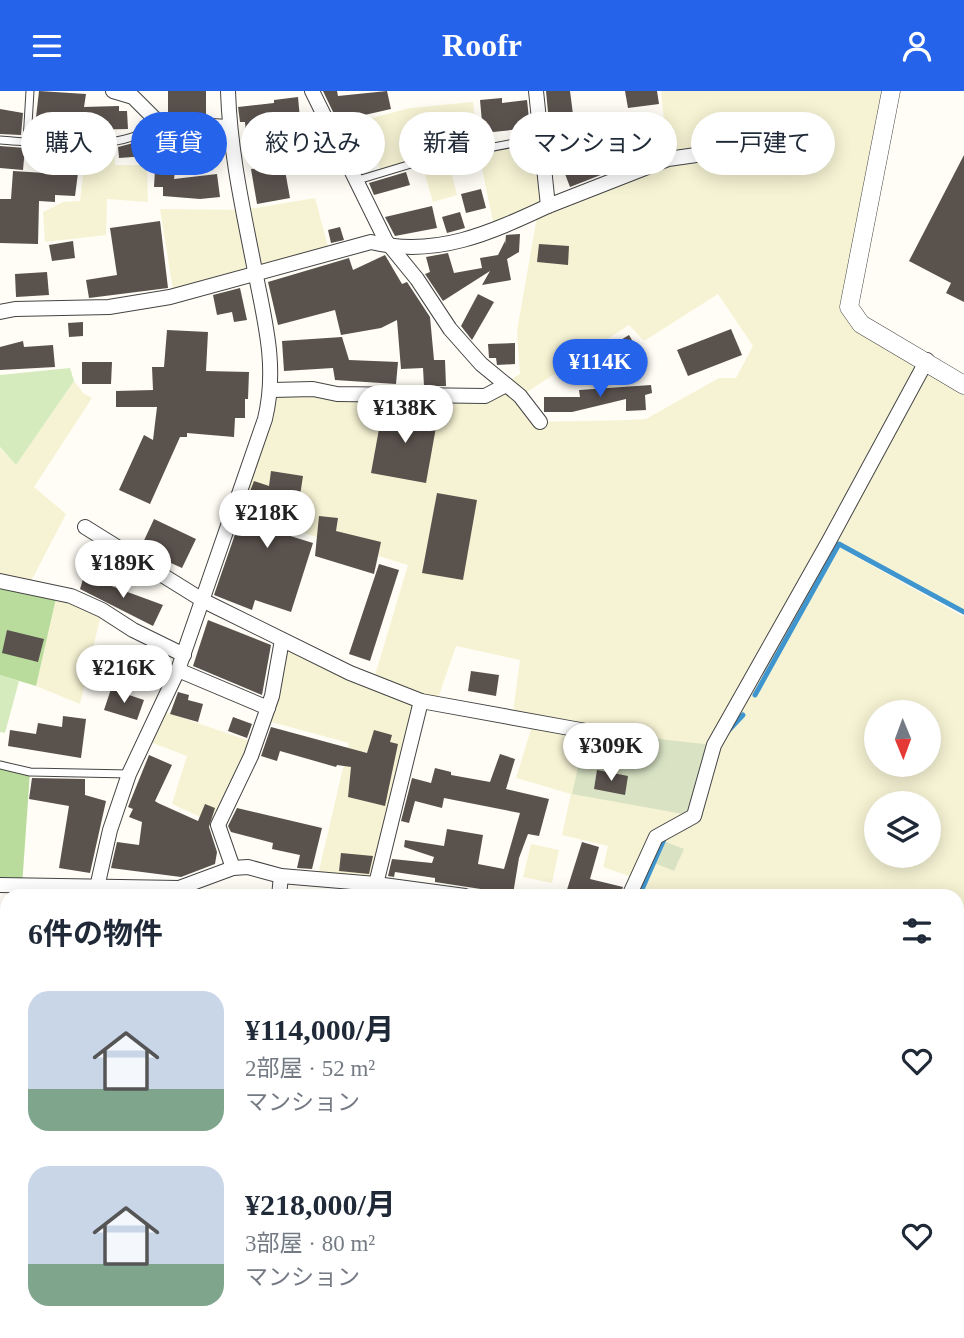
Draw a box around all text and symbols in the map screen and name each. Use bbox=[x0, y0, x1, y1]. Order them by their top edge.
icon: menu bbox=[28, 27, 66, 65]
text: Roofr bbox=[442, 27, 522, 63]
icon: person bbox=[898, 27, 936, 65]
chip: 購入 bbox=[21, 112, 117, 175]
chip: 賃貸 bbox=[131, 112, 227, 175]
chip: 絞り込み bbox=[241, 112, 385, 175]
chip: 新着 bbox=[399, 112, 495, 175]
chip: マンション bbox=[509, 112, 677, 175]
chip: 一戸建て bbox=[691, 112, 835, 175]
pin: ¥114K bbox=[551, 339, 649, 399]
text: ¥114K bbox=[569, 349, 631, 374]
pin: ¥138K bbox=[356, 385, 454, 445]
text: ¥138K bbox=[373, 395, 437, 420]
pin: ¥218K bbox=[218, 491, 316, 550]
text: ¥218K bbox=[235, 500, 299, 525]
pin: ¥189K bbox=[74, 540, 172, 600]
text: ¥189K bbox=[91, 550, 155, 575]
pin: ¥216K bbox=[75, 645, 173, 705]
text: ¥216K bbox=[92, 655, 156, 680]
north arrow bbox=[864, 700, 942, 777]
map controls bbox=[864, 700, 941, 868]
pin: ¥309K bbox=[562, 723, 660, 783]
text: ¥309K bbox=[579, 733, 643, 758]
button: layers bbox=[864, 791, 941, 868]
icon: filters bbox=[898, 912, 936, 950]
text: 6件の物件 bbox=[28, 917, 163, 950]
text: ¥114,000/月 bbox=[245, 1013, 394, 1046]
icon: home bbox=[84, 1019, 168, 1103]
icon: heart bbox=[898, 1042, 936, 1080]
text: 2部屋 · 52 m² bbox=[245, 1056, 375, 1081]
text: マンション bbox=[245, 1090, 360, 1115]
text: ¥218,000/月 bbox=[245, 1188, 396, 1221]
icon: home bbox=[84, 1194, 168, 1278]
icon: heart bbox=[898, 1217, 936, 1255]
text: 3部屋 · 80 m² bbox=[245, 1231, 375, 1256]
text: マンション bbox=[245, 1265, 360, 1290]

